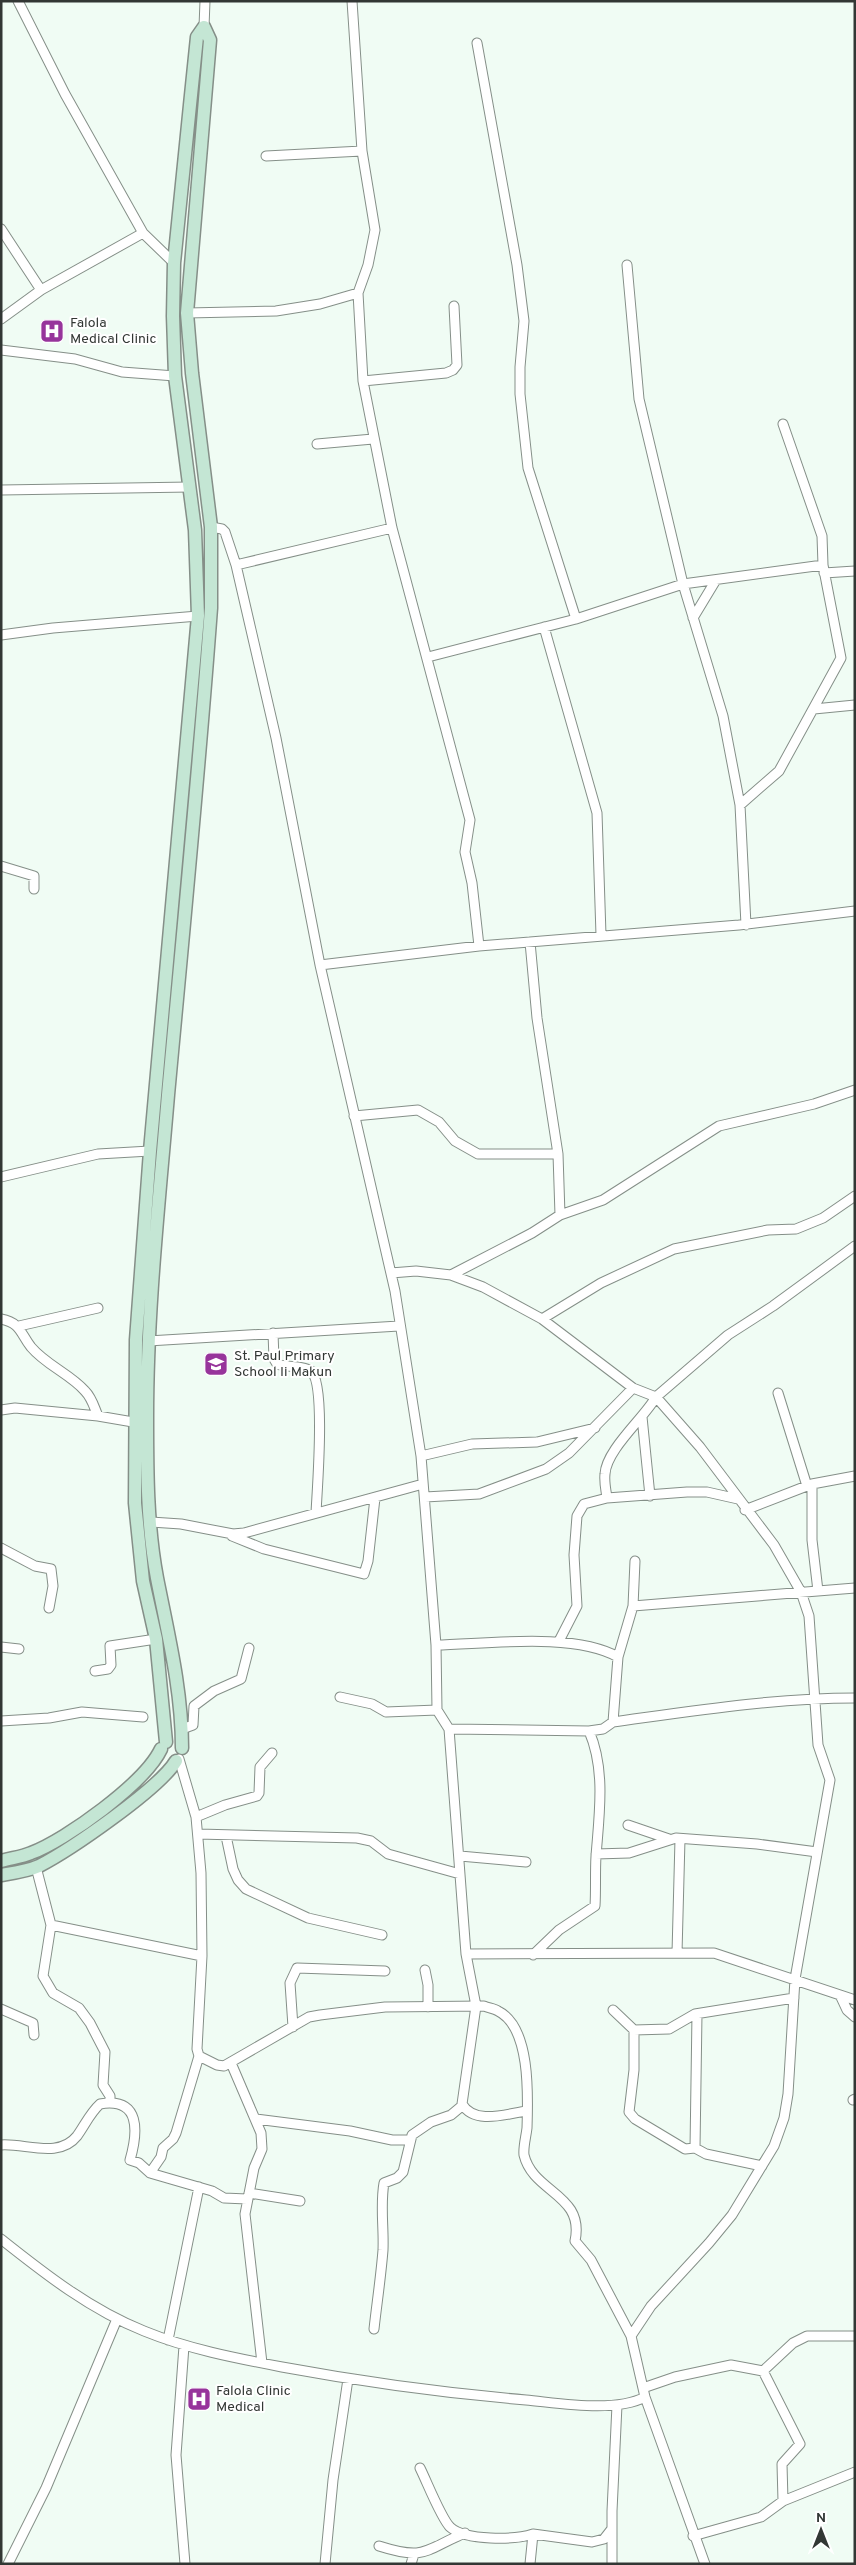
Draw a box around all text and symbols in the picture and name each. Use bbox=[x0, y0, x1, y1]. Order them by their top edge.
place label: Falola Medical Clinic bbox=[70, 315, 156, 348]
hospital icon: Falola Medical Clinic bbox=[39, 318, 65, 344]
place label: St. Paul Primary School Ii Makun bbox=[234, 1348, 335, 1381]
school or university icon: St. Paul Primary School Ii Makun bbox=[203, 1351, 229, 1377]
place label: Falola Clinic Medical bbox=[216, 2383, 291, 2416]
hospital icon: Falola Clinic Medical bbox=[186, 2386, 212, 2412]
north arrow bbox=[796, 2505, 846, 2555]
text: N bbox=[816, 2510, 826, 2527]

